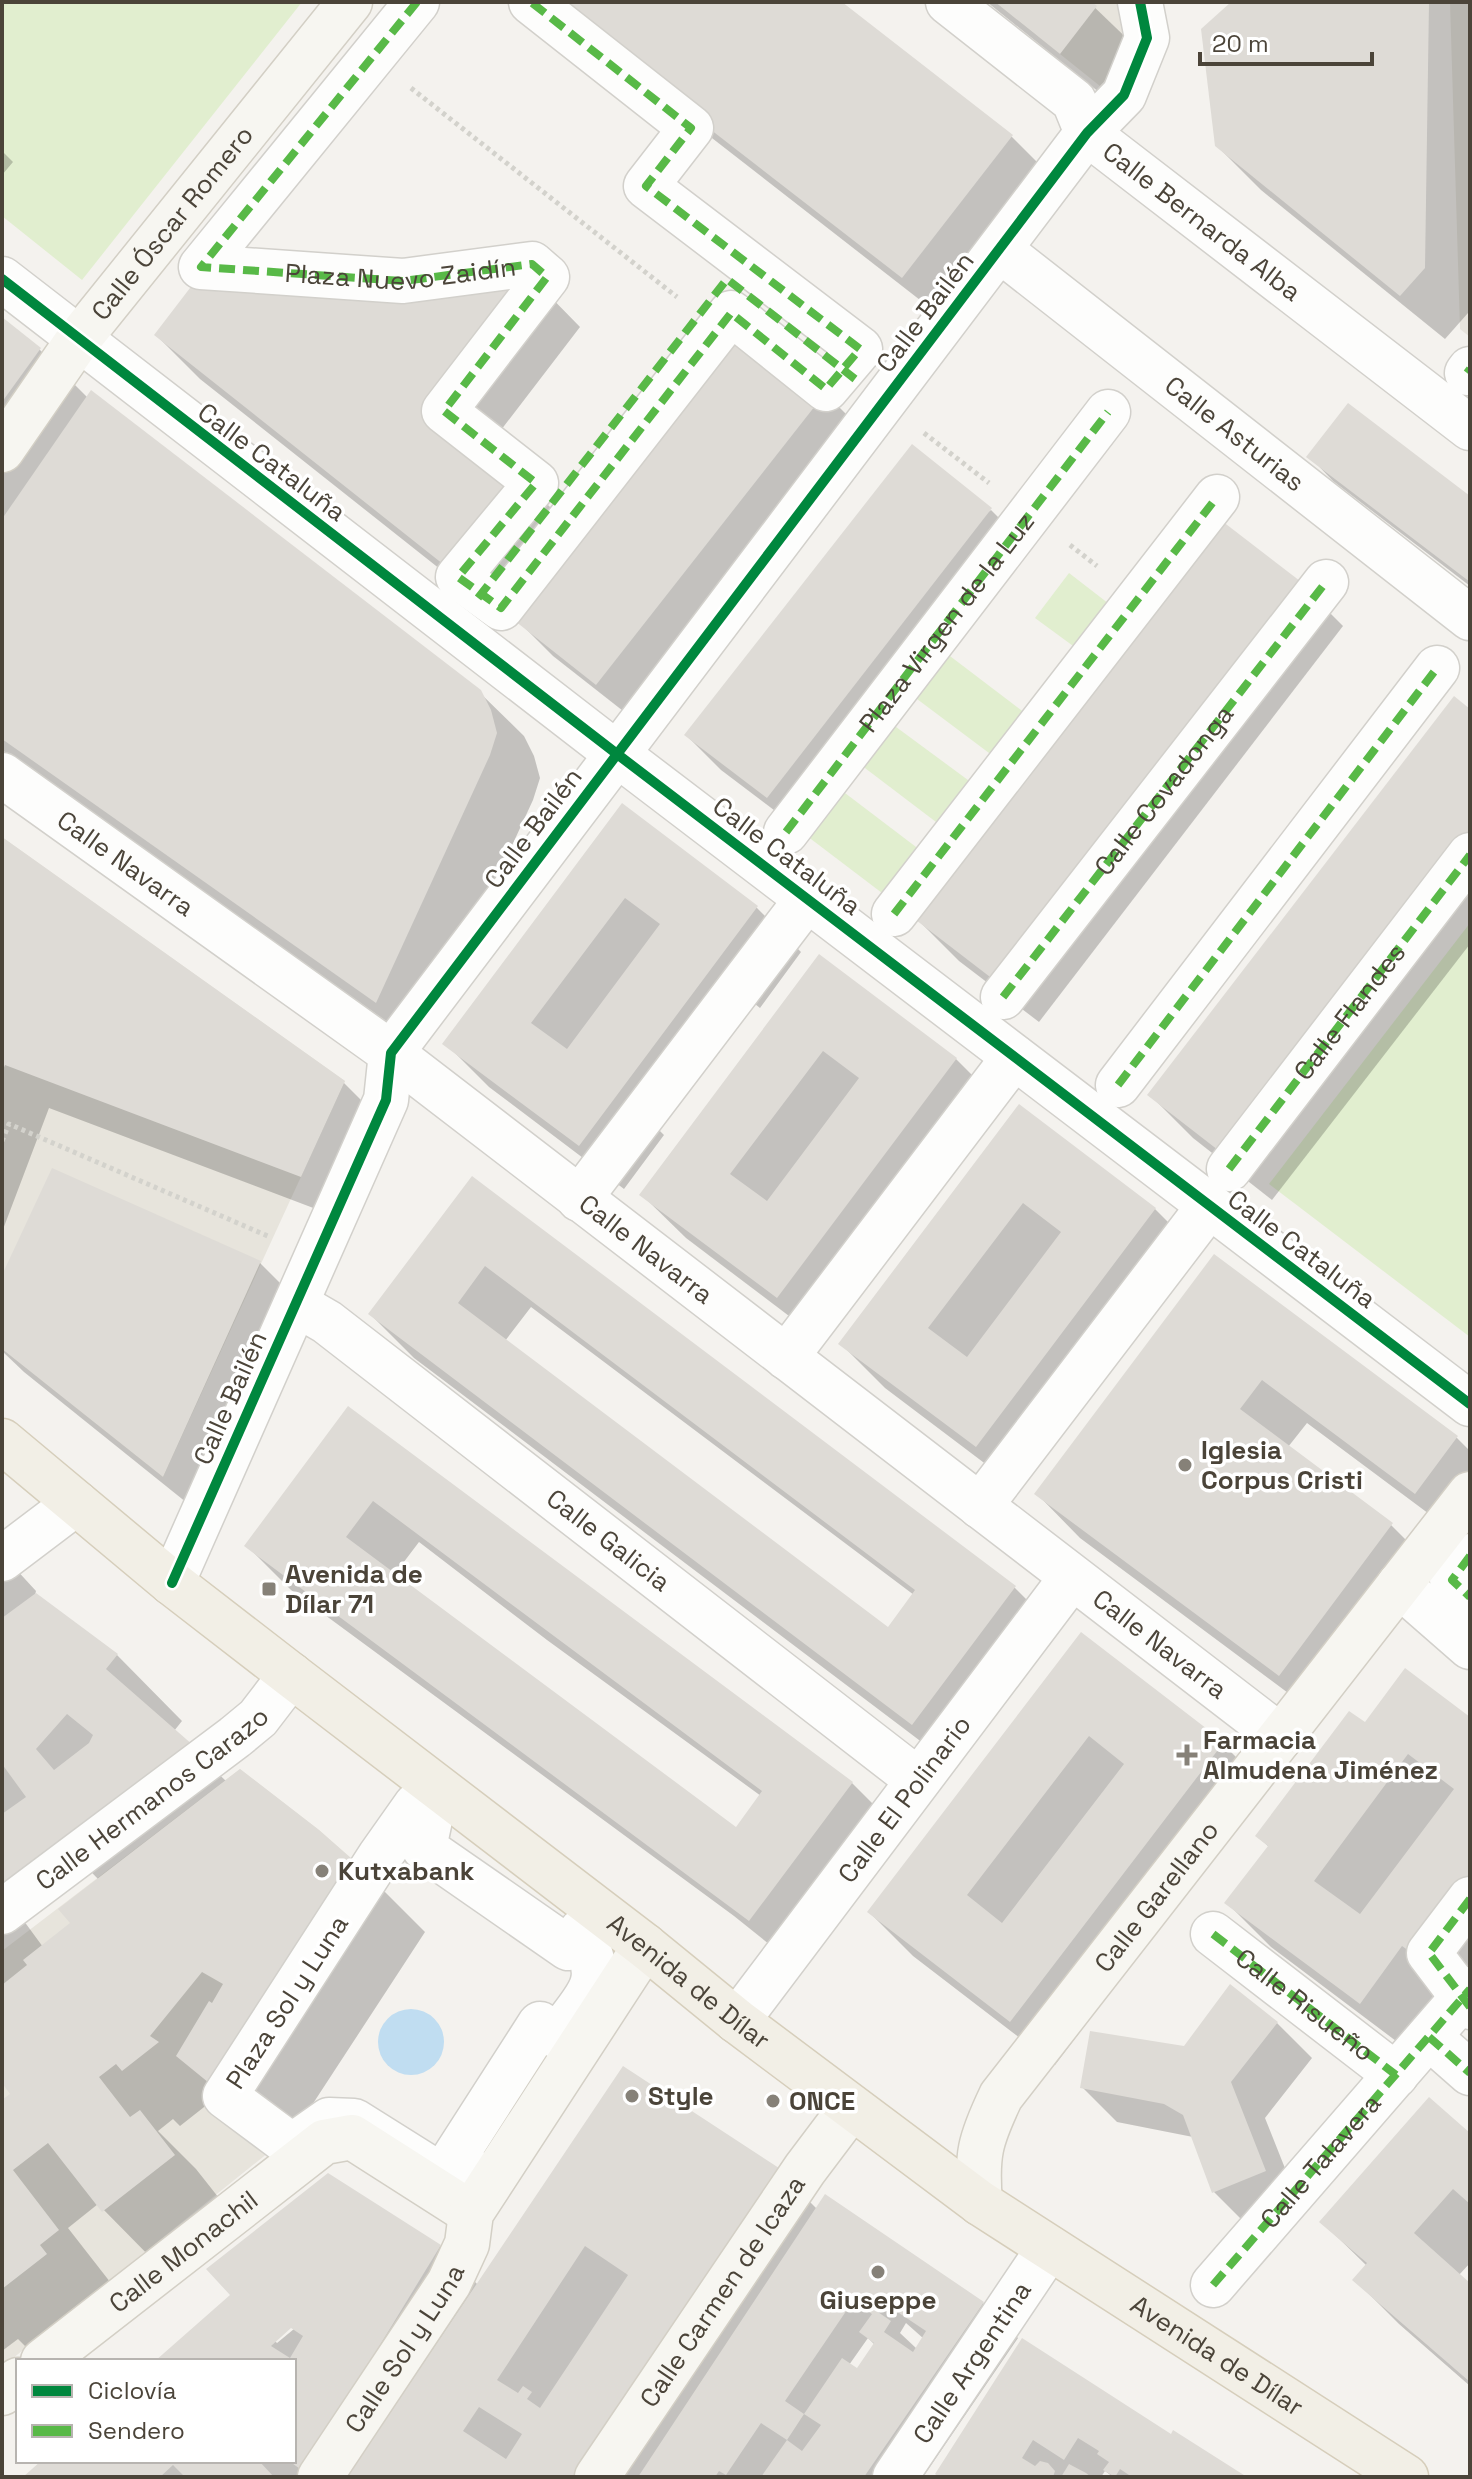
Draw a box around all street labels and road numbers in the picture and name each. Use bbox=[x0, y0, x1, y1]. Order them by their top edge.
street label: Calle Óscar Romero bbox=[84, 119, 261, 327]
street label: Calle Bernarda Alba bbox=[1096, 134, 1308, 309]
street label: Calle Bailén bbox=[868, 245, 982, 379]
street label: Plaza Nuevo Zaidín bbox=[284, 249, 518, 298]
street label: Calle Asturias bbox=[1158, 368, 1311, 499]
street label: Calle Cataluña bbox=[191, 395, 353, 529]
street label: Plaza Virgen de la Luz bbox=[851, 506, 1042, 739]
street label: Calle Covadonga bbox=[1087, 698, 1241, 883]
street label: Calle Bailén bbox=[476, 761, 590, 895]
street label: Calle Cataluña bbox=[706, 789, 868, 923]
street label: Calle Navarra bbox=[50, 803, 201, 924]
street label: Calle Flandes bbox=[1286, 937, 1413, 1087]
street label: Calle Cataluña bbox=[1221, 1182, 1383, 1316]
street label: Calle Navarra bbox=[572, 1187, 720, 1312]
street label: Calle Bailén bbox=[185, 1326, 275, 1470]
street label: Calle Galicia bbox=[540, 1481, 678, 1599]
street label: Calle Navarra bbox=[1086, 1582, 1234, 1706]
street label: Calle Hermanos Carazo bbox=[29, 1701, 277, 1898]
street label: Calle El Polinario bbox=[830, 1708, 979, 1890]
street label: Calle Garellano bbox=[1087, 1814, 1226, 1979]
street label: Avenida de Dílar bbox=[600, 1906, 777, 2057]
street label: Plaza Sol y Luna bbox=[218, 1909, 356, 2095]
street label: Calle Risueño bbox=[1229, 1941, 1381, 2069]
street label: Calle Talavera bbox=[1253, 2087, 1388, 2236]
street label: Calle Carmen de Icaza bbox=[632, 2169, 813, 2414]
street label: Calle Monachil bbox=[102, 2183, 265, 2320]
street label: Calle Sol y Luna bbox=[337, 2259, 472, 2439]
street label: Calle Argentina bbox=[905, 2275, 1039, 2450]
street label: Avenida de Dílar bbox=[1124, 2287, 1310, 2424]

